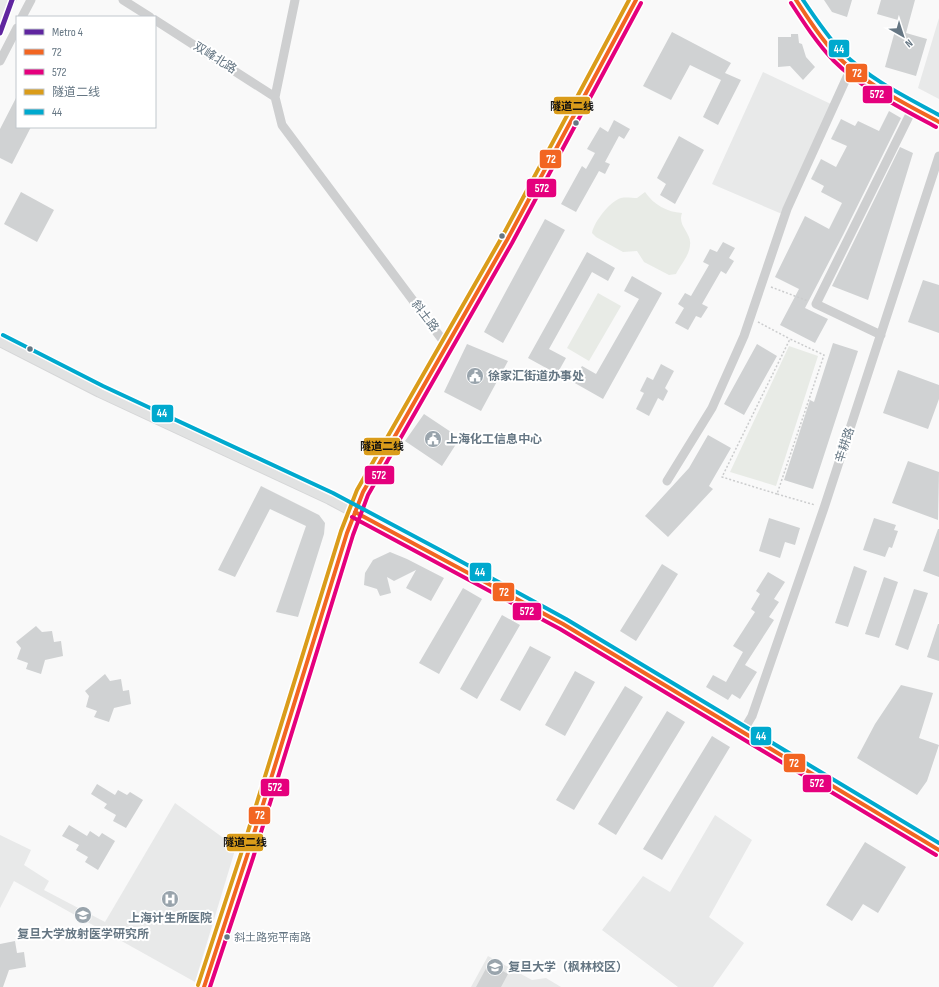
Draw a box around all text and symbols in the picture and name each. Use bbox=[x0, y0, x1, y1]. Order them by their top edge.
legend bbox=[16, 16, 156, 128]
north arrow bbox=[883, 16, 923, 56]
text: Metro 4 bbox=[52, 25, 83, 40]
text: N bbox=[903, 36, 915, 50]
street label: 双峰北路 bbox=[191, 39, 239, 77]
line badge: 44 bbox=[828, 39, 850, 58]
text: 44 bbox=[834, 43, 844, 56]
text: 72 bbox=[52, 45, 62, 60]
line badge: 72 bbox=[845, 63, 868, 83]
text: 572 bbox=[52, 65, 67, 80]
text: 72 bbox=[852, 67, 862, 80]
text: 隧道二线 bbox=[52, 85, 100, 100]
line badge: 572 bbox=[862, 85, 893, 104]
text: 572 bbox=[870, 88, 884, 101]
line badge: 隧道二线 bbox=[553, 96, 591, 115]
text: 隧道二线 bbox=[550, 100, 594, 113]
text: 44 bbox=[52, 105, 62, 120]
unlabelled marker bbox=[571, 118, 581, 128]
line badge: 72 bbox=[539, 149, 562, 169]
text: 72 bbox=[546, 153, 556, 166]
line badge: 572 bbox=[526, 178, 557, 198]
text: 572 bbox=[535, 182, 549, 195]
unlabelled marker bbox=[497, 231, 507, 241]
street label: 斜土路 bbox=[408, 297, 442, 335]
unlabelled marker bbox=[25, 344, 35, 354]
public building icon: 徐家汇街道办事处 bbox=[465, 366, 485, 386]
place label: 徐家汇街道办事处 bbox=[488, 369, 584, 384]
line badge: 44 bbox=[151, 404, 174, 423]
text: 44 bbox=[157, 407, 167, 420]
street label: 辛耕路 bbox=[832, 426, 858, 464]
public building icon: 上海化工信息中心 bbox=[423, 429, 443, 449]
place label: 上海化工信息中心 bbox=[446, 432, 542, 447]
line badge: 隧道二线 bbox=[363, 437, 401, 456]
text: 隧道二线 bbox=[360, 440, 404, 453]
line badge: 572 bbox=[364, 465, 395, 485]
text: 572 bbox=[372, 469, 386, 482]
line badge: 44 bbox=[469, 562, 492, 582]
text: 44 bbox=[475, 566, 485, 579]
line badge: 72 bbox=[492, 582, 515, 602]
text: 72 bbox=[499, 586, 509, 599]
line badge: 572 bbox=[512, 602, 542, 621]
text: 572 bbox=[520, 605, 534, 618]
line badge: 44 bbox=[750, 726, 772, 746]
text: 44 bbox=[756, 730, 766, 743]
line badge: 72 bbox=[783, 753, 806, 773]
text: 72 bbox=[789, 757, 799, 770]
line badge: 572 bbox=[802, 774, 832, 793]
text: 572 bbox=[810, 777, 824, 790]
line badge: 572 bbox=[260, 778, 290, 797]
text: 572 bbox=[268, 781, 282, 794]
line badge: 72 bbox=[248, 806, 271, 825]
text: 72 bbox=[255, 809, 265, 822]
line badge: 隧道二线 bbox=[226, 833, 264, 852]
text: 隧道二线 bbox=[223, 836, 267, 849]
hospital icon: 上海计生所医院 bbox=[160, 889, 180, 909]
school or university icon: 复旦大学放射医学研究所 bbox=[73, 905, 93, 925]
place label: 上海计生所医院 bbox=[128, 911, 212, 926]
place label: 复旦大学放射医学研究所 bbox=[17, 927, 149, 942]
place label: 斜土路宛平南路 bbox=[234, 931, 311, 944]
marker: 斜土路宛平南路 bbox=[222, 932, 232, 942]
school or university icon: 复旦大学（枫林校区） bbox=[485, 957, 505, 977]
place label: 复旦大学（枫林校区） bbox=[508, 960, 628, 975]

